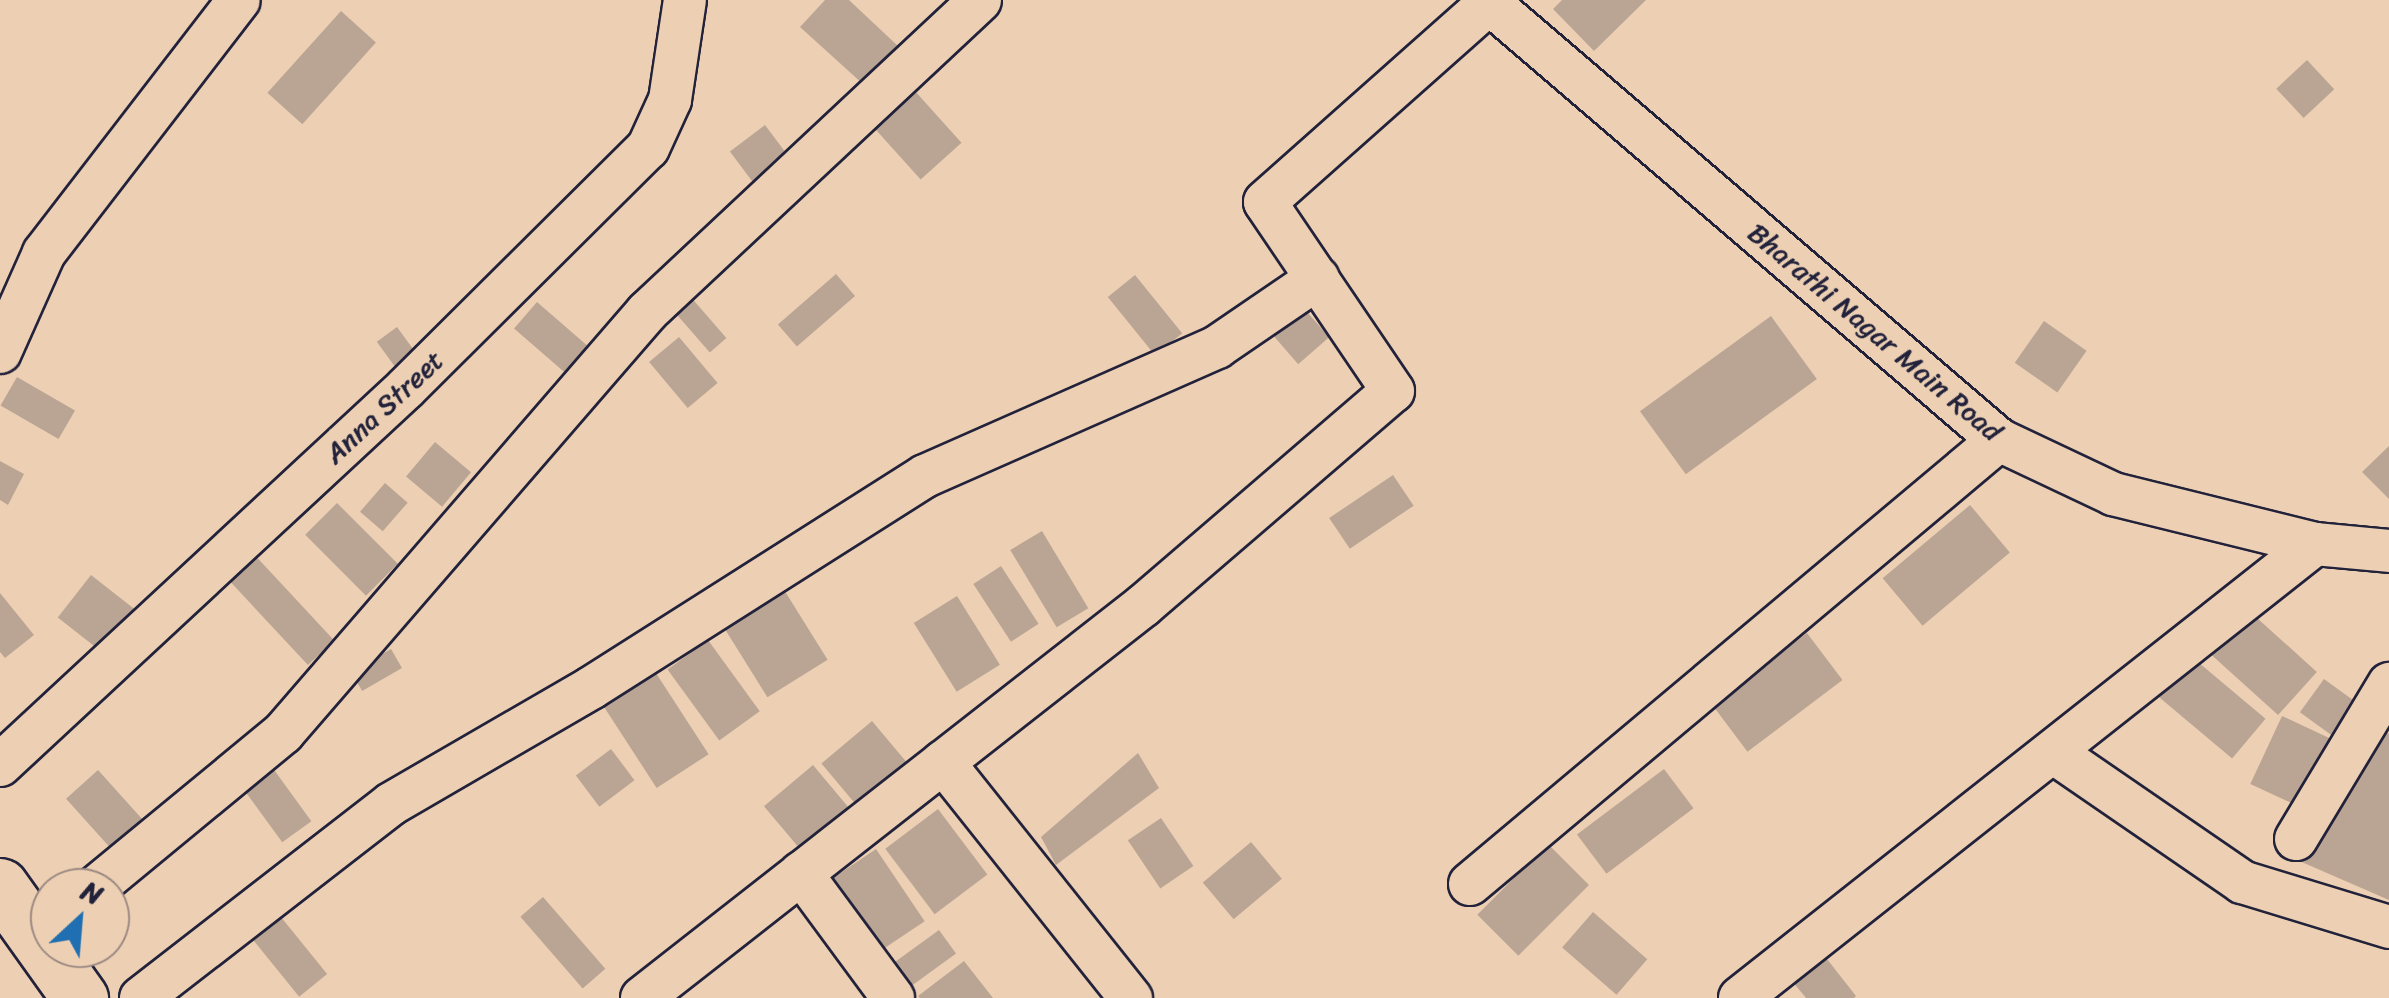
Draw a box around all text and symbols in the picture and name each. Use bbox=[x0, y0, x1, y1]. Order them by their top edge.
street label: Bharathi Nagar Main Road bbox=[1742, 216, 2008, 448]
street label: Anna Street bbox=[317, 343, 451, 471]
text: N bbox=[73, 866, 112, 919]
north arrow bbox=[30, 868, 130, 968]

